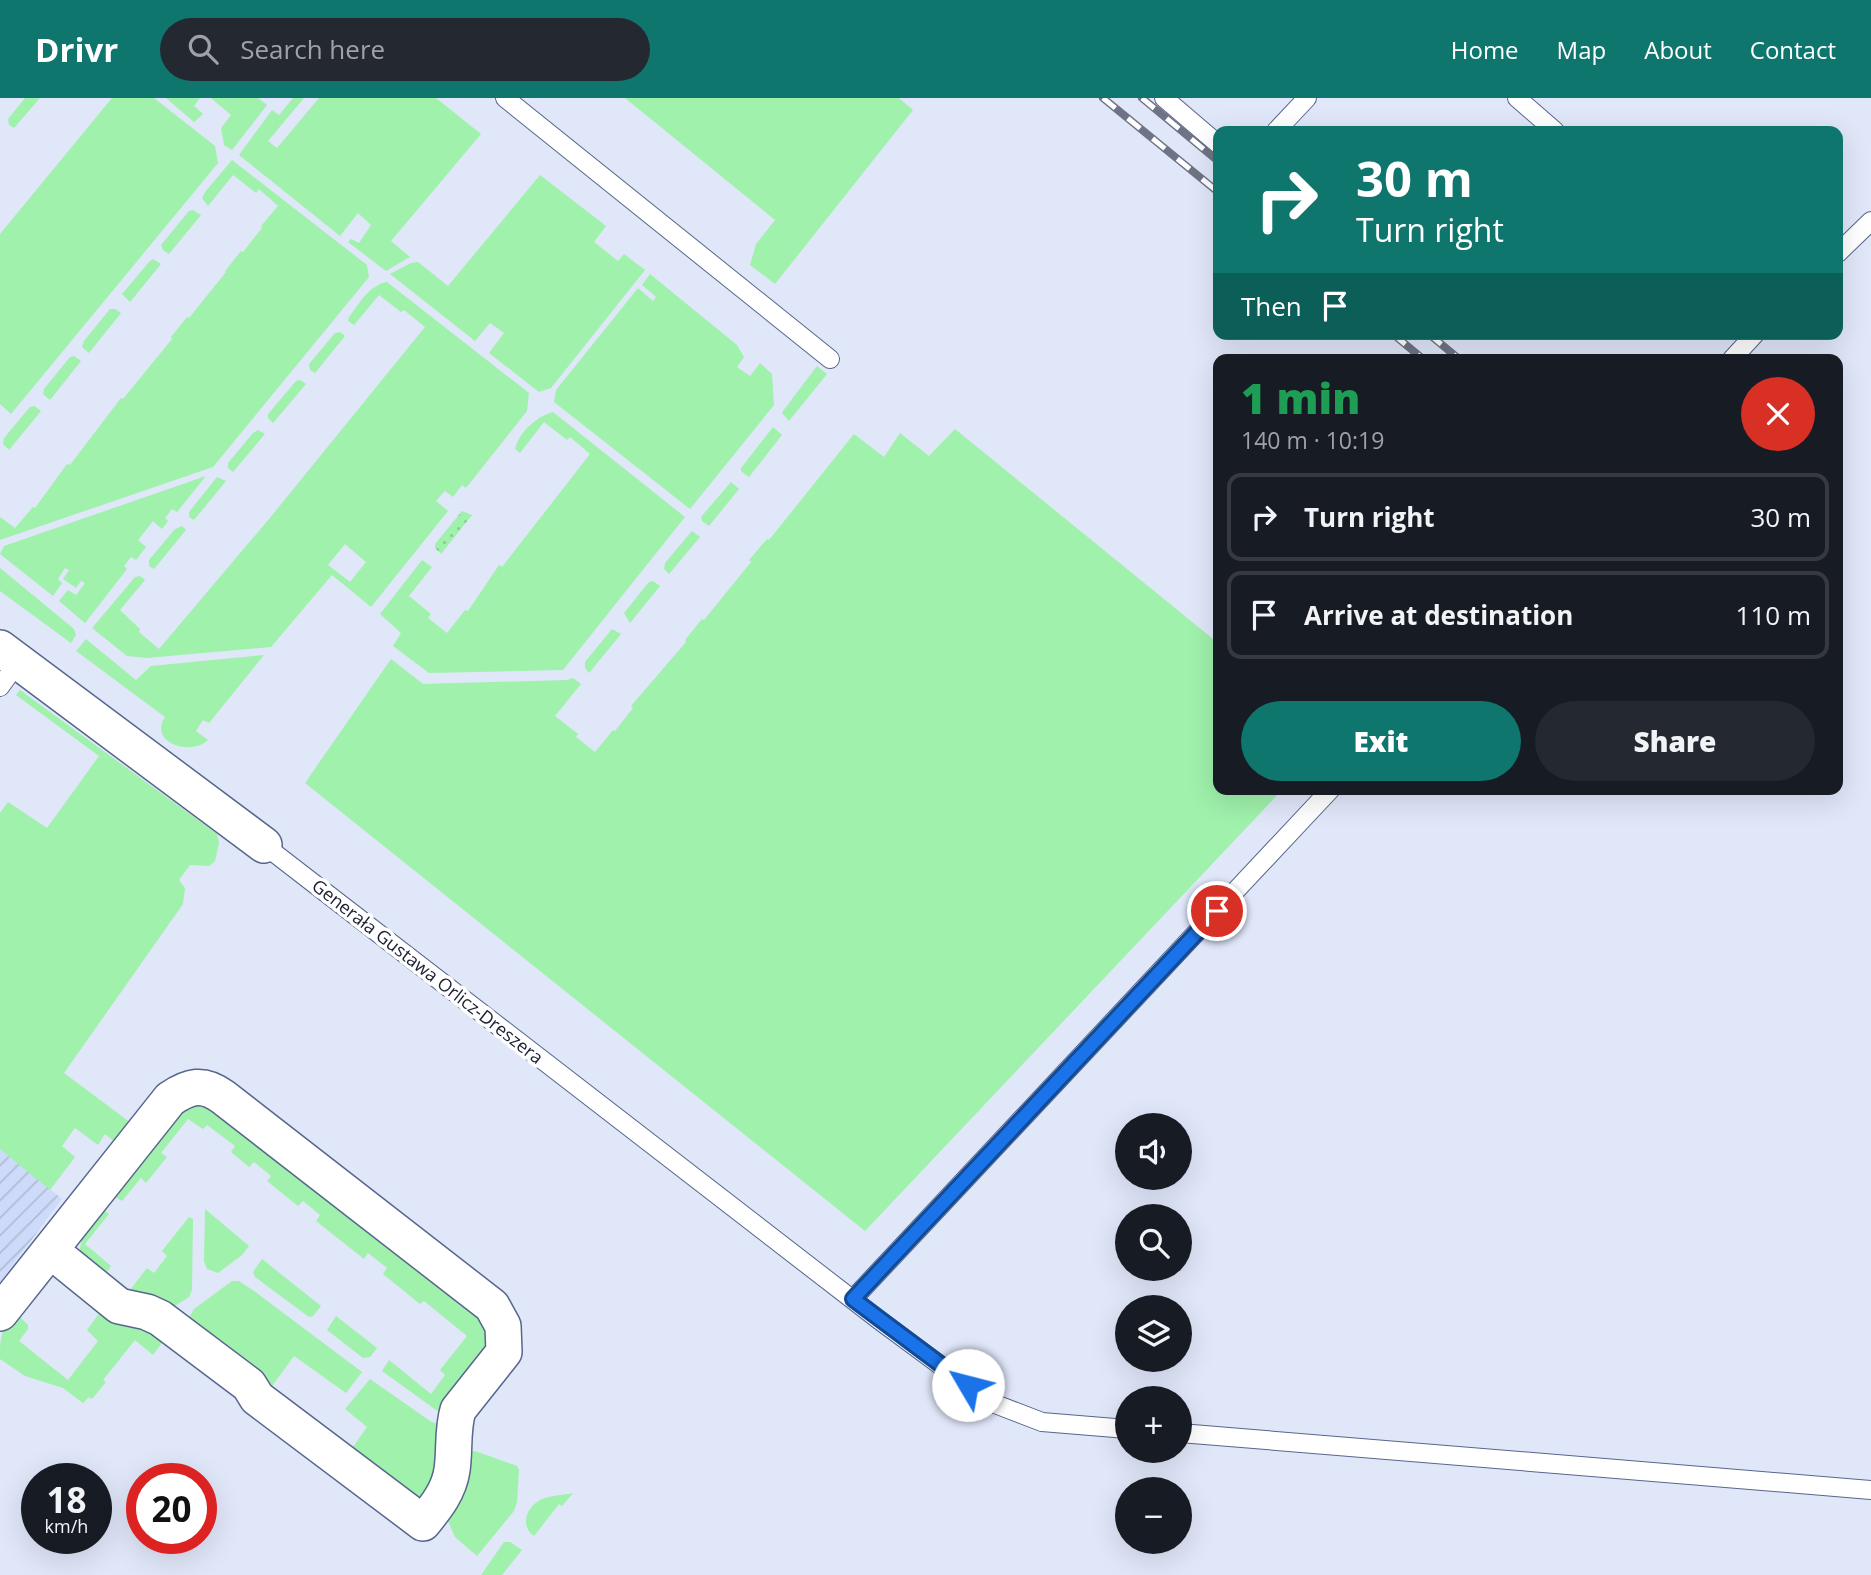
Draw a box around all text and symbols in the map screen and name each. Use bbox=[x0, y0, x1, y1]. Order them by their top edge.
search box bbox=[160, 18, 650, 81]
text: Drivr bbox=[35, 27, 118, 72]
icon: search bbox=[184, 30, 222, 68]
text: Search here bbox=[240, 31, 385, 67]
text: Home bbox=[1451, 33, 1519, 66]
text: Map bbox=[1557, 33, 1606, 66]
text: About bbox=[1644, 33, 1712, 66]
text: Contact bbox=[1750, 33, 1836, 66]
text: 30 m bbox=[1356, 145, 1473, 211]
icon: right bbox=[1241, 154, 1332, 245]
text: Turn right bbox=[1356, 208, 1504, 251]
icon: arrive bbox=[1316, 287, 1354, 325]
text: Then bbox=[1241, 288, 1302, 324]
text: 1 min bbox=[1241, 369, 1360, 426]
button: close bbox=[1741, 377, 1815, 451]
text: 140 m · 10:19 bbox=[1241, 424, 1384, 456]
icon: right bbox=[1245, 498, 1283, 536]
text: Turn right bbox=[1304, 499, 1435, 535]
text: 30 m bbox=[1750, 499, 1811, 535]
icon: arrive bbox=[1245, 596, 1283, 634]
text: Arrive at destination bbox=[1304, 597, 1573, 633]
text: 110 m bbox=[1736, 597, 1811, 633]
button: Exit bbox=[1241, 701, 1521, 781]
button: Share bbox=[1535, 701, 1815, 781]
street label: Generała Gustawa Orlicz-Dreszera bbox=[308, 873, 548, 1069]
pin bbox=[1187, 881, 1247, 941]
icon: arrive bbox=[1198, 892, 1236, 930]
map controls bbox=[1115, 1113, 1192, 1554]
button: sound bbox=[1115, 1113, 1192, 1190]
button: search bbox=[1115, 1204, 1192, 1281]
button: layers bbox=[1115, 1295, 1192, 1372]
position arrow bbox=[931, 1348, 1005, 1422]
button: + bbox=[1115, 1386, 1192, 1463]
speed limit sign: 20 bbox=[126, 1463, 217, 1554]
text: 18 bbox=[46, 1476, 87, 1523]
button: − bbox=[1115, 1477, 1192, 1554]
text: km/h bbox=[45, 1514, 88, 1538]

